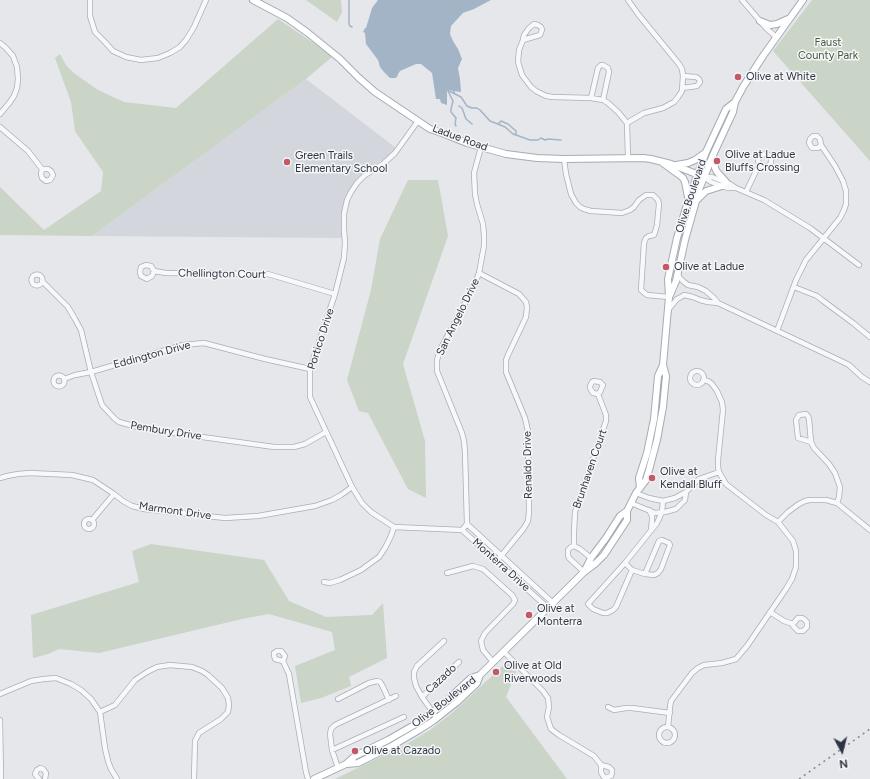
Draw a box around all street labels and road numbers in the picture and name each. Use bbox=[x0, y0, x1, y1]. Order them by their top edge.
street label: Ladue Road bbox=[431, 122, 489, 154]
street label: Olive Boulevard bbox=[673, 157, 709, 235]
street label: Chellington Court bbox=[178, 267, 266, 281]
street label: San Angelo Drive bbox=[434, 276, 482, 358]
street label: Portico Drive bbox=[305, 307, 337, 371]
street label: Eddington Drive bbox=[112, 338, 192, 372]
street label: Pembury Drive bbox=[129, 419, 203, 443]
street label: Brunhaven Court bbox=[570, 428, 610, 510]
street label: Renaldo Drive bbox=[521, 431, 535, 499]
street label: Marmont Drive bbox=[138, 499, 212, 523]
street label: Monterra Drive bbox=[469, 536, 533, 594]
street label: Cazado bbox=[423, 661, 459, 697]
street label: Olive Boulevard bbox=[409, 674, 479, 730]

